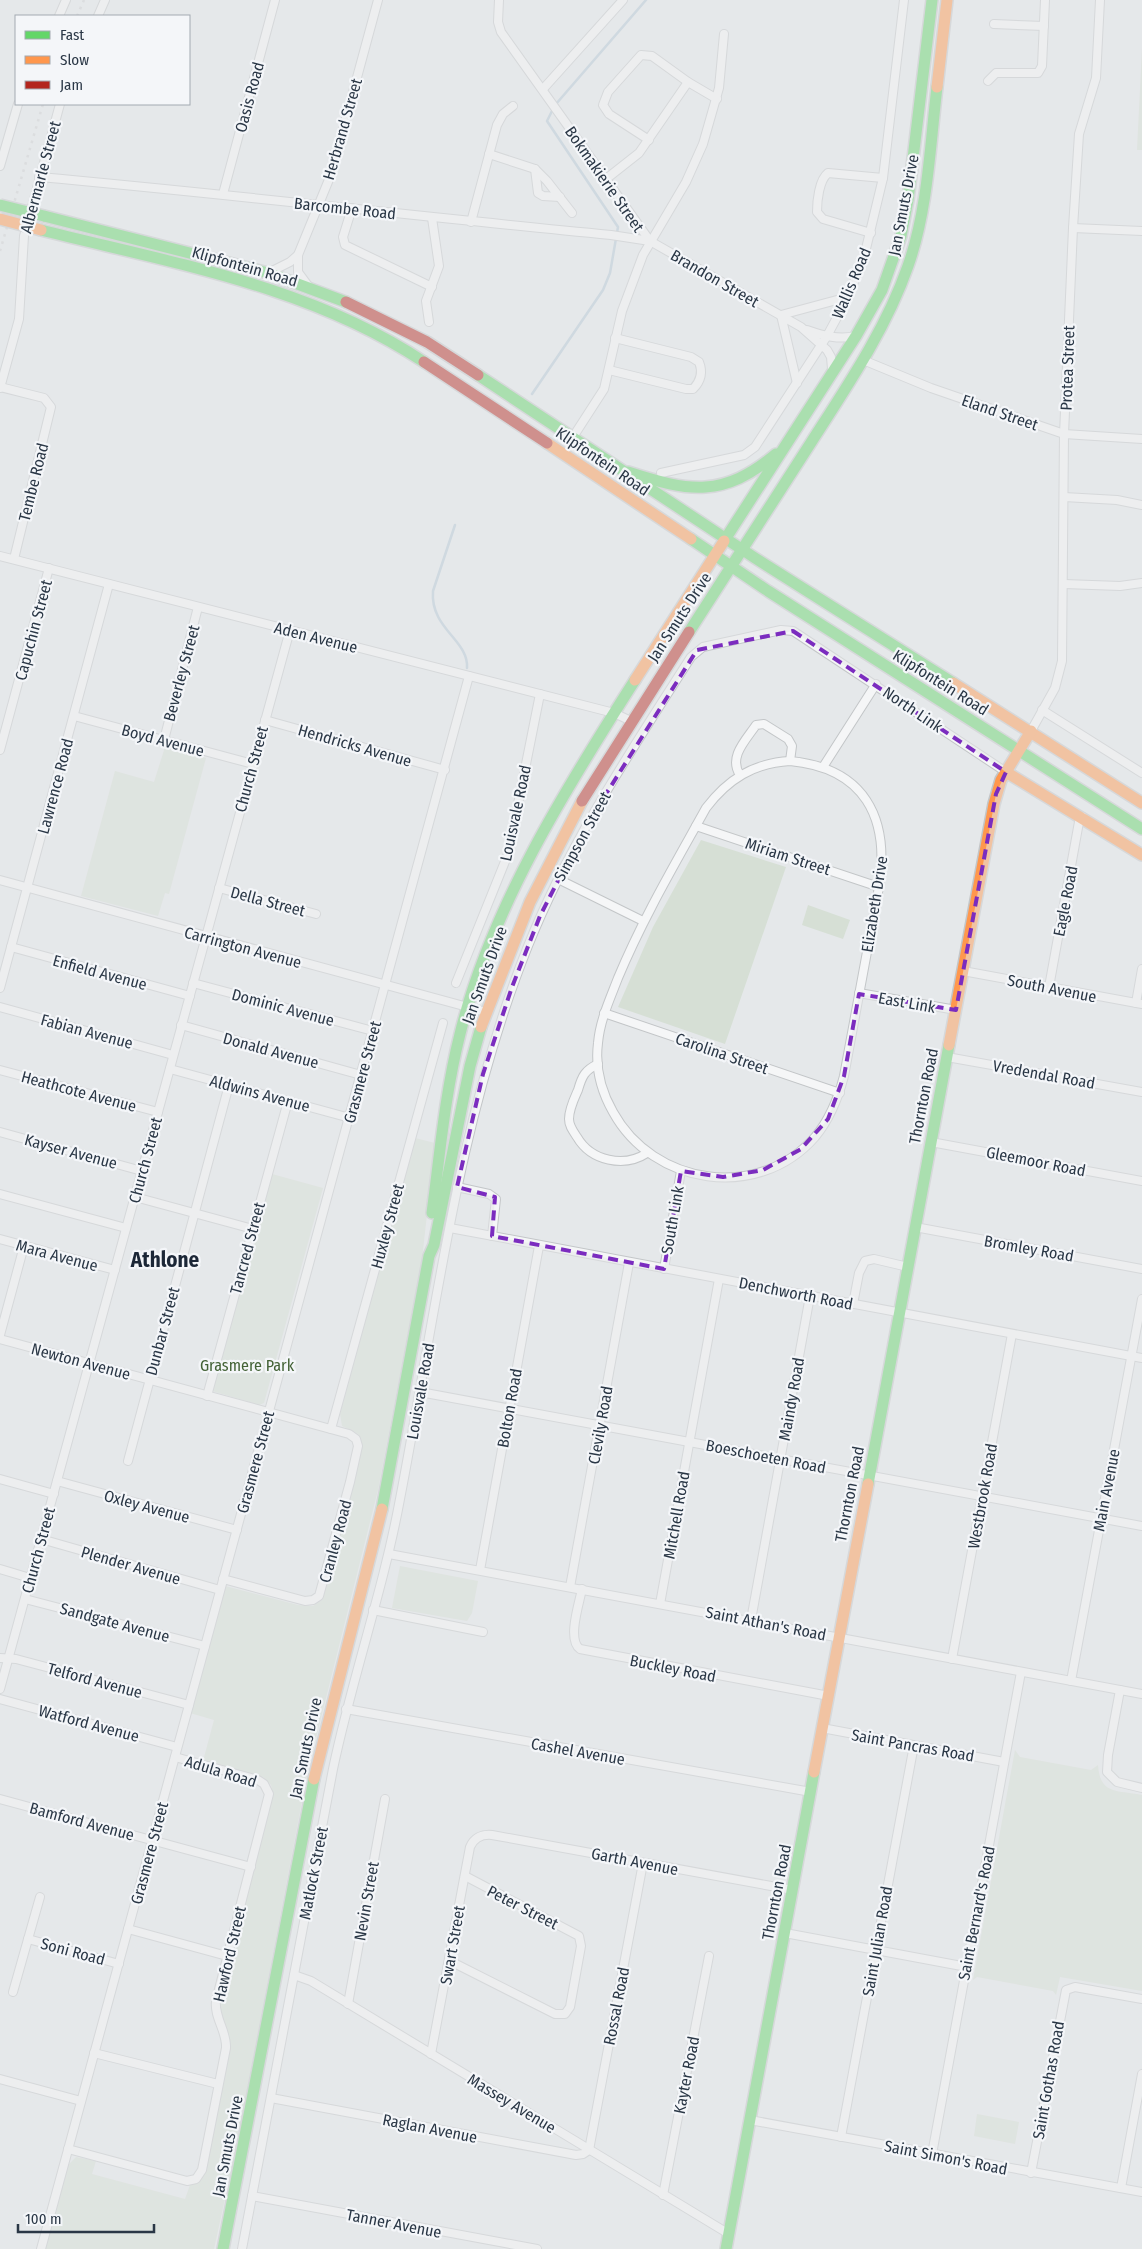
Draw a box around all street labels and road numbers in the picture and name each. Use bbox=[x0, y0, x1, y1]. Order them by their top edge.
street label: Oasis Road bbox=[231, 60, 268, 134]
street label: Herbrand Street bbox=[319, 75, 366, 182]
street label: Albermarle Street bbox=[16, 118, 65, 235]
street label: Bokmakierie Street bbox=[561, 123, 649, 236]
street label: Jan Smuts Drive bbox=[884, 153, 923, 257]
street label: Barcombe Road bbox=[293, 194, 397, 223]
street label: Klipfontein Road bbox=[190, 242, 300, 291]
street label: Wallis Road bbox=[828, 245, 875, 322]
street label: Brandon Street bbox=[667, 246, 763, 312]
street label: Protea Street bbox=[1057, 324, 1079, 411]
street label: Eland Street bbox=[959, 391, 1041, 435]
street label: Klipfontein Road bbox=[552, 423, 653, 500]
street label: Tembe Road bbox=[15, 441, 52, 523]
street label: Jan Smuts Drive bbox=[643, 569, 715, 666]
street label: Capuchin Street bbox=[11, 577, 56, 683]
street label: Aden Avenue bbox=[272, 618, 360, 657]
street label: Beverley Street bbox=[159, 622, 204, 724]
street label: Klipfontein Road bbox=[889, 645, 992, 719]
street label: North Link bbox=[879, 682, 947, 737]
street label: Boyd Avenue bbox=[120, 720, 206, 761]
street label: Hendricks Avenue bbox=[296, 720, 414, 771]
street label: Church Street bbox=[231, 723, 272, 814]
street label: Lawrence Road bbox=[34, 736, 77, 836]
street label: Louisvale Road bbox=[496, 763, 535, 863]
street label: Simpson Street bbox=[550, 787, 615, 884]
street label: Miriam Street bbox=[743, 834, 833, 879]
street label: Elizabeth Drive bbox=[857, 854, 892, 954]
street label: Eagle Road bbox=[1049, 864, 1082, 938]
street label: Della Street bbox=[228, 882, 308, 921]
street label: Carrington Avenue bbox=[182, 923, 304, 972]
street label: Jan Smuts Drive bbox=[458, 924, 511, 1027]
street label: Enfield Avenue bbox=[51, 951, 149, 994]
street label: South Avenue bbox=[1006, 971, 1098, 1006]
street label: Dominic Avenue bbox=[230, 985, 336, 1030]
street label: East Link bbox=[877, 988, 938, 1017]
street label: Fabian Avenue bbox=[39, 1010, 135, 1053]
street label: Grasmere Street bbox=[340, 1018, 385, 1125]
street label: Donald Avenue bbox=[221, 1029, 321, 1072]
street label: Carolina Street bbox=[673, 1029, 772, 1078]
street label: Thornton Road bbox=[905, 1047, 942, 1146]
street label: Vredendal Road bbox=[991, 1056, 1096, 1093]
street label: Heathcote Avenue bbox=[19, 1067, 139, 1116]
street label: Aldwins Avenue bbox=[208, 1071, 312, 1116]
street label: Church Street bbox=[125, 1114, 166, 1205]
street label: Kayser Avenue bbox=[22, 1130, 119, 1173]
street label: Gleemoor Road bbox=[985, 1143, 1087, 1180]
street label: Huxley Street bbox=[367, 1181, 408, 1271]
street label: South Link bbox=[657, 1184, 688, 1256]
street label: Tancred Street bbox=[226, 1199, 269, 1296]
street label: Bromley Road bbox=[983, 1231, 1075, 1266]
street label: Mara Avenue bbox=[14, 1235, 100, 1276]
street label: Denchworth Road bbox=[737, 1273, 855, 1314]
street label: Dunbar Street bbox=[142, 1284, 184, 1378]
street label: Newton Avenue bbox=[29, 1339, 133, 1384]
street label: Louisvale Road bbox=[403, 1341, 438, 1441]
street label: Maindy Road bbox=[775, 1356, 808, 1442]
street label: Bolton Road bbox=[493, 1367, 526, 1449]
street label: Clevily Road bbox=[584, 1384, 617, 1466]
street label: Grasmere Street bbox=[233, 1408, 278, 1515]
street label: Boeschoeten Road bbox=[704, 1436, 827, 1477]
street label: Westbrook Road bbox=[964, 1442, 1001, 1550]
street label: Thornton Road bbox=[831, 1445, 868, 1544]
street label: Main Avenue bbox=[1089, 1447, 1124, 1533]
street label: Mitchell Road bbox=[659, 1470, 694, 1561]
street label: Oxley Avenue bbox=[102, 1486, 192, 1527]
street label: Cranley Road bbox=[315, 1497, 356, 1585]
street label: Church Street bbox=[18, 1504, 59, 1595]
street label: Plender Avenue bbox=[79, 1542, 183, 1589]
street label: Sandgate Avenue bbox=[58, 1599, 172, 1646]
street label: Saint Athan's Road bbox=[704, 1603, 828, 1644]
street label: Buckley Road bbox=[628, 1651, 718, 1686]
street label: Telford Avenue bbox=[45, 1659, 144, 1702]
street label: Jan Smuts Drive bbox=[286, 1696, 325, 1800]
street label: Watford Avenue bbox=[37, 1701, 141, 1746]
street label: Saint Pancras Road bbox=[850, 1725, 976, 1766]
street label: Cashel Avenue bbox=[530, 1734, 626, 1769]
street label: Adula Road bbox=[183, 1752, 259, 1791]
street label: Bamford Avenue bbox=[27, 1798, 136, 1845]
street label: Grasmere Street bbox=[127, 1799, 172, 1906]
street label: Matlock Street bbox=[295, 1824, 332, 1921]
street label: Thornton Road bbox=[758, 1843, 795, 1942]
street label: Garth Avenue bbox=[590, 1844, 680, 1879]
street label: Saint Bernard's Road bbox=[954, 1844, 999, 1982]
street label: Nevin Street bbox=[350, 1859, 383, 1942]
street label: Peter Street bbox=[484, 1881, 562, 1934]
street label: Saint Julian Road bbox=[858, 1885, 897, 1998]
street label: Swart Street bbox=[436, 1903, 469, 1986]
street label: Hawford Street bbox=[209, 1904, 250, 2004]
street label: Soni Road bbox=[39, 1934, 107, 1969]
street label: Rossal Road bbox=[600, 1965, 633, 2047]
street label: Saint Gothas Road bbox=[1029, 2019, 1068, 2141]
street label: Kayter Road bbox=[670, 2035, 703, 2115]
street label: Massey Avenue bbox=[464, 2070, 559, 2137]
street label: Jan Smuts Drive bbox=[208, 2094, 247, 2198]
street label: Raglan Avenue bbox=[381, 2110, 479, 2147]
street label: Saint Simon's Road bbox=[883, 2136, 1009, 2179]
street label: Tanner Avenue bbox=[345, 2205, 443, 2242]

